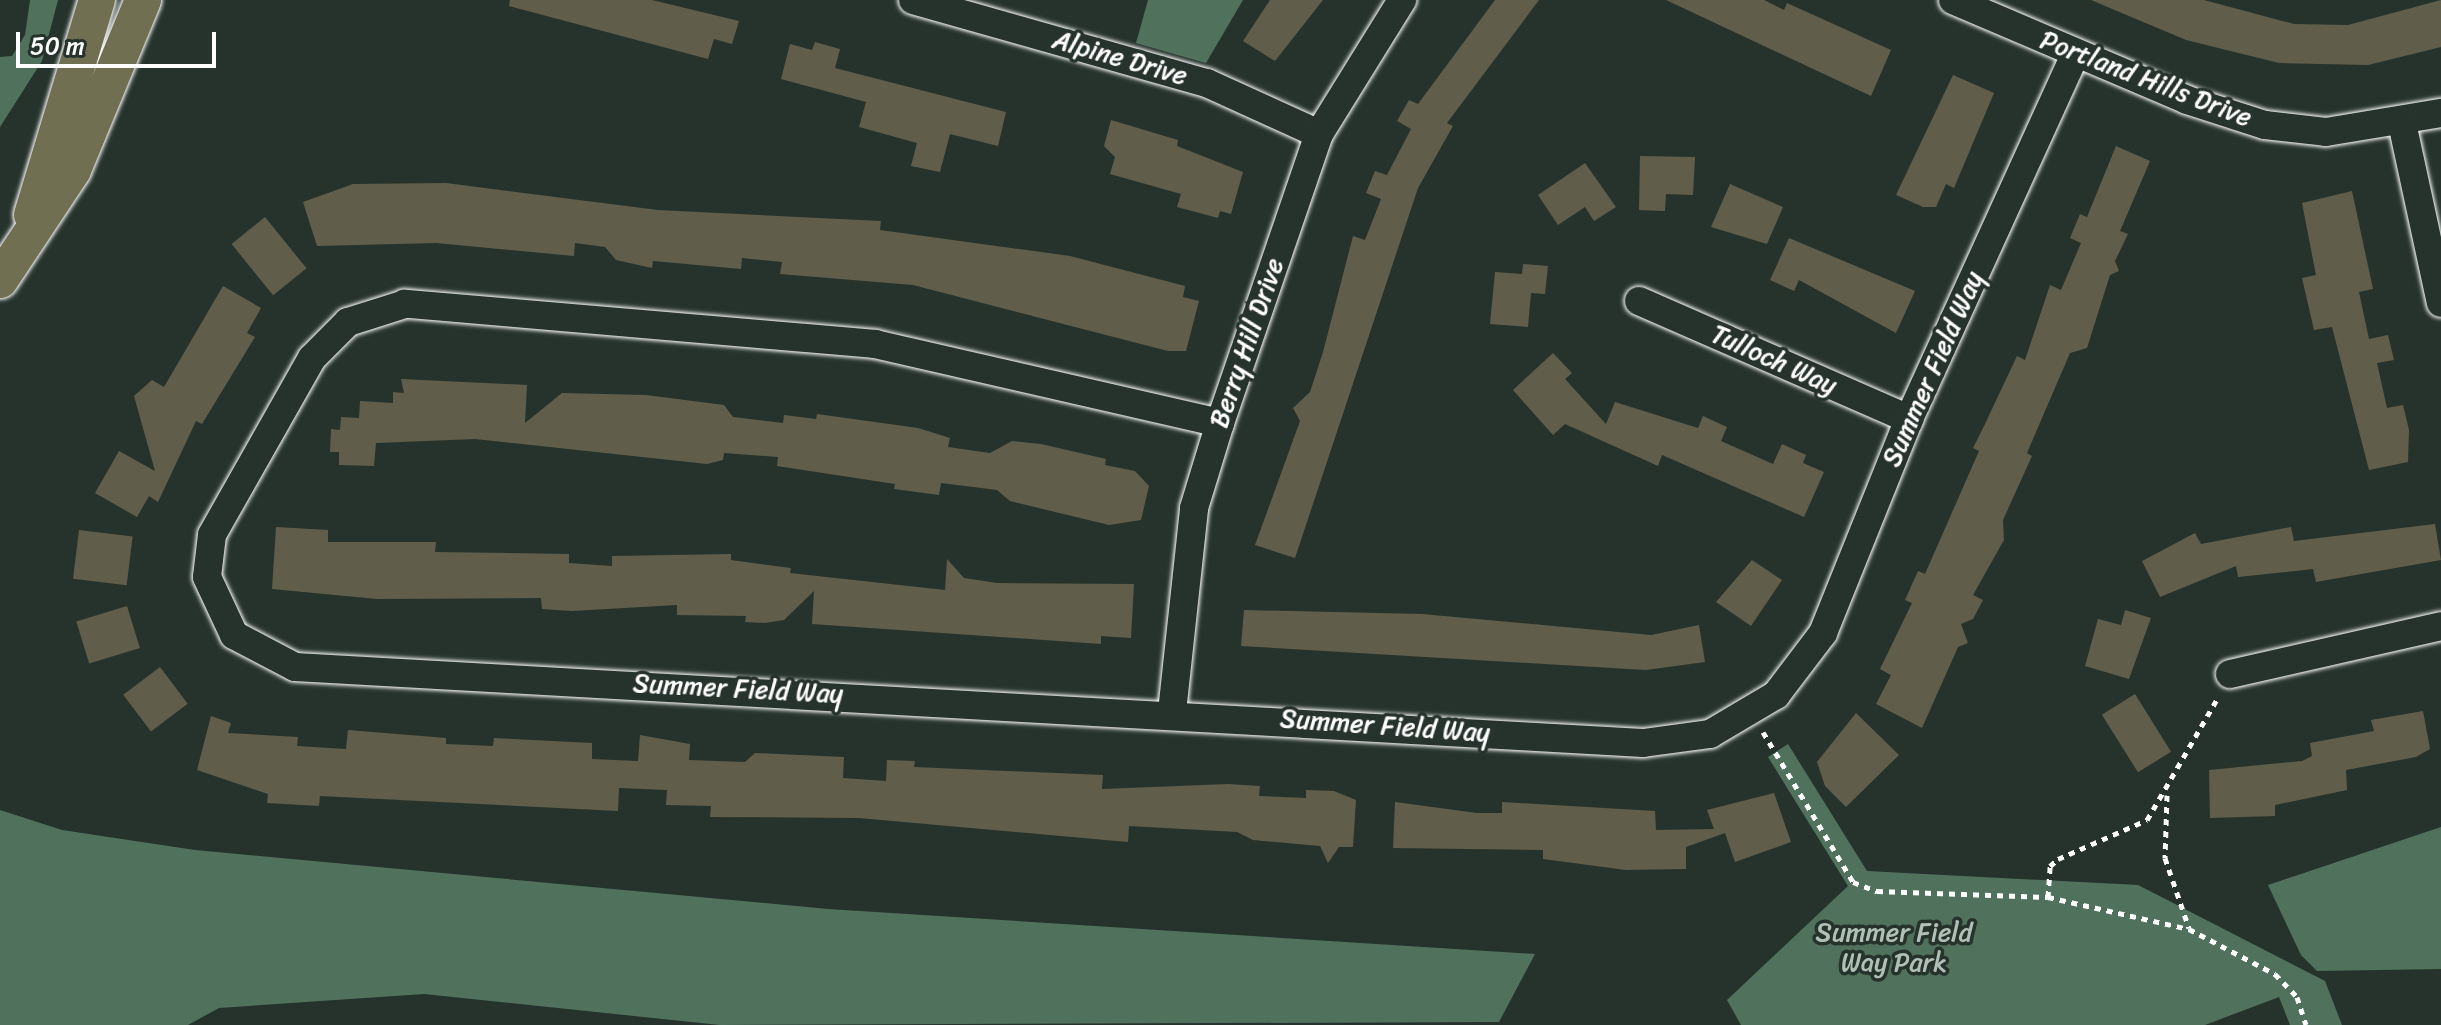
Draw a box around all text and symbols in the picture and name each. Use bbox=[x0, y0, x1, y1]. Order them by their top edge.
scale bar bbox=[20, 16, 220, 66]
street label: Alpine Drive bbox=[1049, 24, 1191, 92]
text: 50 m bbox=[30, 25, 85, 67]
street label: Portland Hills Drive bbox=[2036, 25, 2256, 133]
street label: Berry Hill Drive bbox=[1203, 254, 1291, 432]
street label: Summer Field Way bbox=[1876, 267, 1990, 471]
street label: Tulloch Way bbox=[1706, 318, 1842, 402]
street label: Summer Field Way bbox=[632, 668, 844, 710]
street label: Summer Field Way bbox=[1279, 703, 1491, 749]
park label: Summer Field Way Park bbox=[1816, 917, 1972, 978]

